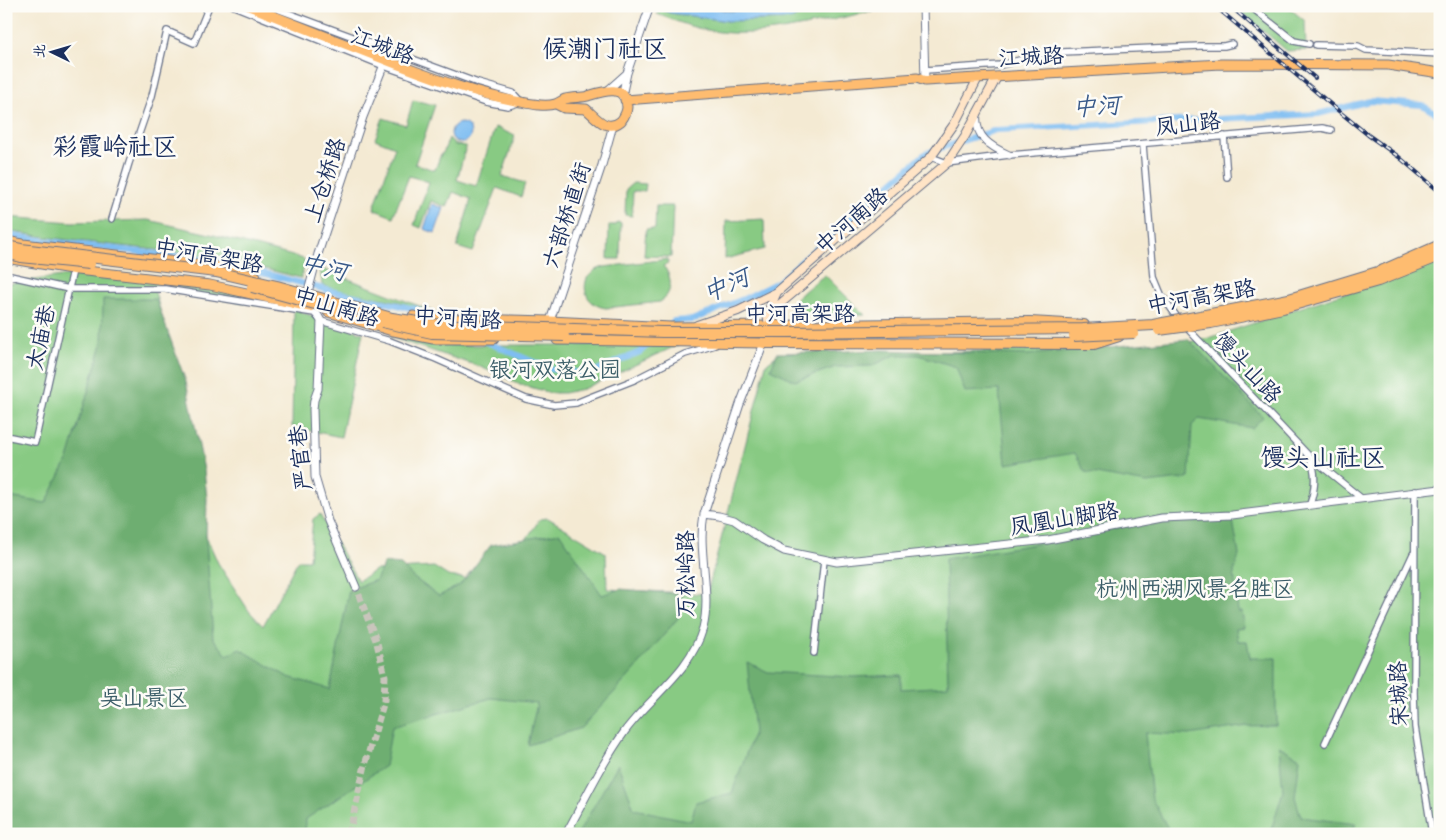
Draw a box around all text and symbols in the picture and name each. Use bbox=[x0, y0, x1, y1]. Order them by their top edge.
street label: 江城路 bbox=[345, 21, 418, 75]
north arrow bbox=[28, 28, 78, 78]
district label: 候潮门社区 bbox=[542, 33, 668, 69]
street label: 江城路 bbox=[997, 41, 1065, 77]
text: 北 bbox=[29, 43, 52, 59]
water label: 中河 bbox=[1071, 90, 1125, 127]
street label: 凤山路 bbox=[1154, 107, 1223, 145]
district label: 彩霞岭社区 bbox=[52, 131, 178, 167]
street label: 上仓桥路 bbox=[298, 134, 356, 228]
street label: 六部桥直街 bbox=[537, 159, 601, 273]
street label: 中河南路 bbox=[809, 181, 897, 263]
street label: 中河高架路 bbox=[152, 233, 265, 283]
water label: 中河 bbox=[296, 247, 355, 293]
water label: 中河 bbox=[698, 260, 760, 313]
street label: 中河高架路 bbox=[1145, 274, 1258, 324]
street label: 中山南路 bbox=[289, 281, 383, 337]
street label: 中河高架路 bbox=[745, 300, 855, 332]
street label: 中河南路 bbox=[413, 301, 503, 339]
street label: 太庙巷 bbox=[20, 302, 65, 373]
street label: 馒头山路 bbox=[1204, 326, 1288, 412]
park label: 银河双落公园 bbox=[489, 356, 621, 388]
street label: 严官巷 bbox=[284, 423, 322, 492]
district label: 馒头山社区 bbox=[1260, 442, 1386, 478]
street label: 凤凰山脚路 bbox=[1008, 497, 1121, 545]
street label: 万松岭路 bbox=[672, 530, 704, 618]
park label: 杭州西湖风景名胜区 bbox=[1096, 575, 1294, 607]
street label: 宋城路 bbox=[1384, 660, 1418, 727]
park label: 吴山景区 bbox=[100, 684, 188, 716]

